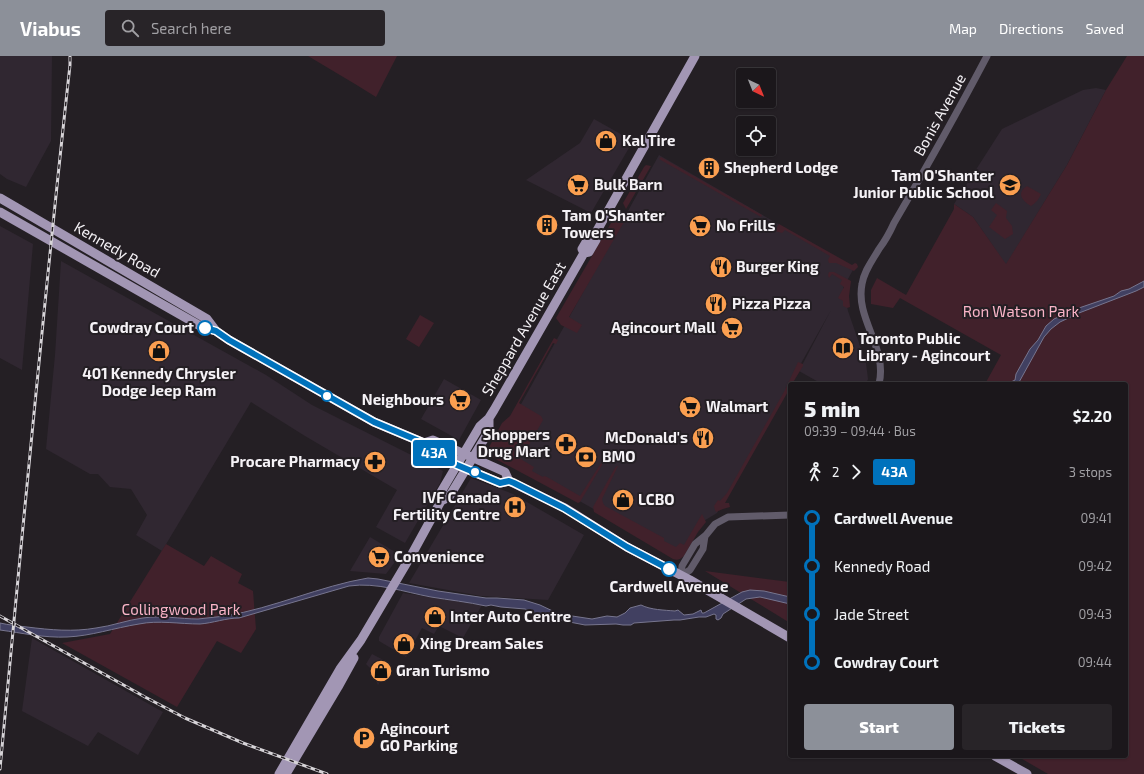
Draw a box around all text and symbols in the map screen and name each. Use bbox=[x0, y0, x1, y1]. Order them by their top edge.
search box bbox=[105, 10, 385, 46]
text: Viabus bbox=[20, 17, 81, 40]
icon: search bbox=[119, 17, 141, 39]
text: Search here bbox=[151, 19, 231, 37]
text: Map bbox=[949, 20, 977, 37]
text: Directions bbox=[999, 20, 1064, 37]
text: Saved bbox=[1086, 20, 1124, 37]
north arrow bbox=[736, 68, 776, 108]
map controls bbox=[736, 68, 776, 156]
street label: Bonis Avenue bbox=[909, 70, 969, 159]
button: locate bbox=[736, 116, 776, 156]
shop icon: Kal Tire bbox=[593, 128, 619, 154]
place label: Kal Tire bbox=[622, 131, 675, 149]
building icon: Shepherd Lodge bbox=[696, 155, 722, 181]
place label: Shepherd Lodge bbox=[724, 158, 838, 176]
place label: Tam O'Shanter Junior Public School bbox=[853, 166, 995, 201]
supermarket icon: Bulk Barn bbox=[565, 172, 591, 198]
school or university icon: Tam O'Shanter Junior Public School bbox=[997, 172, 1023, 198]
place label: Bulk Barn bbox=[594, 175, 663, 193]
place label: Tam O'Shanter Towers bbox=[562, 206, 665, 241]
building icon: Tam O'Shanter Towers bbox=[534, 212, 560, 238]
supermarket icon: No Frills bbox=[687, 213, 713, 239]
place label: No Frills bbox=[716, 216, 775, 234]
street label: Kennedy Road bbox=[71, 217, 164, 281]
restaurant icon: Burger King bbox=[708, 254, 734, 280]
place label: Burger King bbox=[736, 257, 819, 275]
street label: Sheppard Avenue East bbox=[477, 258, 569, 399]
restaurant icon: Pizza Pizza bbox=[703, 291, 729, 317]
place label: Pizza Pizza bbox=[732, 294, 811, 312]
park label: Ron Watson Park bbox=[963, 302, 1080, 320]
supermarket icon: Agincourt Mall bbox=[719, 315, 745, 341]
place label: Cowdray Court bbox=[89, 318, 194, 337]
place label: Agincourt Mall bbox=[611, 318, 716, 336]
marker: Cowdray Court bbox=[197, 320, 213, 336]
place label: Toronto Public Library - Agincourt bbox=[858, 329, 990, 365]
library icon: Toronto Public Library - Agincourt bbox=[830, 335, 856, 361]
shop icon: 401 Kennedy Chrysler Dodge Jeep Ram bbox=[146, 338, 172, 364]
place label: 401 Kennedy Chrysler Dodge Jeep Ram bbox=[82, 364, 236, 399]
supermarket icon: Neighbours bbox=[447, 387, 473, 413]
unlabelled marker bbox=[321, 390, 333, 402]
place label: Neighbours bbox=[362, 390, 444, 408]
supermarket icon: Walmart bbox=[677, 394, 703, 420]
text: 5 min bbox=[804, 395, 860, 421]
place label: Walmart bbox=[706, 397, 768, 415]
text: $2.20 bbox=[1073, 407, 1112, 425]
text: 09:39 – 09:44 · Bus bbox=[804, 423, 916, 439]
place label: Shoppers Drug Mart bbox=[478, 425, 550, 460]
restaurant icon: McDonald's bbox=[690, 425, 716, 451]
place label: McDonald's bbox=[605, 428, 688, 446]
pharmacy icon: Shoppers Drug Mart bbox=[553, 431, 579, 457]
line badge: 43A bbox=[411, 440, 457, 466]
text: 43A bbox=[421, 444, 447, 461]
bank icon: BMO bbox=[573, 444, 599, 470]
place label: BMO bbox=[602, 447, 636, 465]
pharmacy icon: Procare Pharmacy bbox=[362, 449, 388, 475]
place label: Procare Pharmacy bbox=[230, 452, 360, 471]
icon: walk bbox=[804, 461, 826, 483]
icon: forward bbox=[845, 461, 867, 483]
text: 43A bbox=[881, 463, 907, 480]
text: 2 bbox=[832, 464, 839, 480]
text: 3 stops bbox=[1069, 464, 1112, 480]
unlabelled marker bbox=[469, 466, 481, 478]
shop icon: LCBO bbox=[610, 487, 636, 513]
place label: IVF Canada Fertility Centre bbox=[393, 488, 500, 524]
place label: LCBO bbox=[638, 490, 675, 508]
hospital icon: IVF Canada Fertility Centre bbox=[502, 494, 528, 520]
text: Cardwell Avenue bbox=[834, 509, 953, 527]
text: 09:41 bbox=[1080, 510, 1112, 526]
supermarket icon: Convenience bbox=[366, 544, 392, 570]
place label: Convenience bbox=[394, 547, 484, 565]
text: Kennedy Road bbox=[834, 557, 930, 575]
text: 09:42 bbox=[1078, 558, 1112, 574]
marker: Cardwell Avenue bbox=[661, 561, 677, 577]
place label: Cardwell Avenue bbox=[610, 577, 728, 595]
park label: Collingwood Park bbox=[122, 600, 241, 618]
shop icon: Inter Auto Centre bbox=[422, 604, 448, 630]
text: Jade Street bbox=[834, 605, 909, 623]
text: 09:43 bbox=[1078, 606, 1112, 622]
place label: Inter Auto Centre bbox=[450, 607, 571, 625]
shop icon: Xing Dream Sales bbox=[391, 631, 417, 657]
place label: Xing Dream Sales bbox=[420, 634, 543, 652]
text: Cowdray Court bbox=[834, 653, 939, 671]
text: 09:44 bbox=[1078, 654, 1112, 670]
shop icon: Gran Turismo bbox=[368, 658, 394, 684]
place label: Gran Turismo bbox=[396, 661, 490, 679]
button: Start bbox=[804, 704, 954, 750]
button: Tickets bbox=[962, 704, 1112, 750]
place label: Agincourt GO Parking bbox=[380, 719, 458, 754]
parking icon: Agincourt GO Parking bbox=[351, 725, 377, 751]

